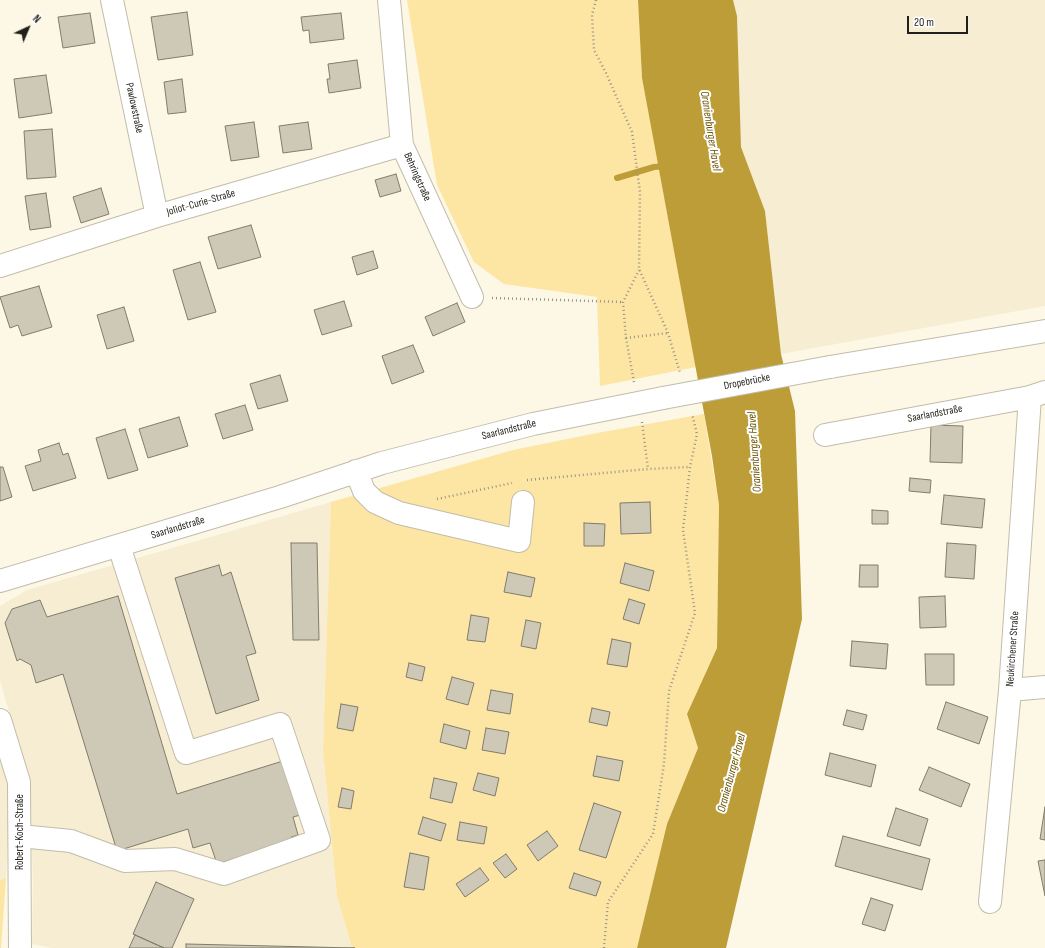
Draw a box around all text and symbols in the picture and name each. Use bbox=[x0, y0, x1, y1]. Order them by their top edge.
north arrow bbox=[8, 8, 48, 48]
scale bar bbox=[909, 8, 970, 34]
text: N bbox=[30, 12, 43, 26]
text: 20 m bbox=[914, 15, 934, 30]
street label: Pawlowstraße bbox=[122, 82, 146, 134]
water label: Oranienburger Havel bbox=[697, 90, 723, 172]
street label: Behringstraße bbox=[400, 151, 434, 203]
street label: Joliot-Curie-Straße bbox=[165, 187, 237, 219]
street label: Dropebrücke bbox=[723, 371, 771, 393]
street label: Saarlandstraße bbox=[907, 402, 963, 426]
water label: Oranienburger Havel bbox=[745, 411, 765, 493]
street label: Saarlandstraße bbox=[480, 417, 538, 443]
street label: Saarlandstraße bbox=[150, 514, 206, 542]
street label: Neukirchener Straße bbox=[1004, 611, 1022, 687]
water label: Oranienburger Havel bbox=[715, 732, 749, 814]
street label: Robert-Koch-Straße bbox=[13, 794, 27, 870]

